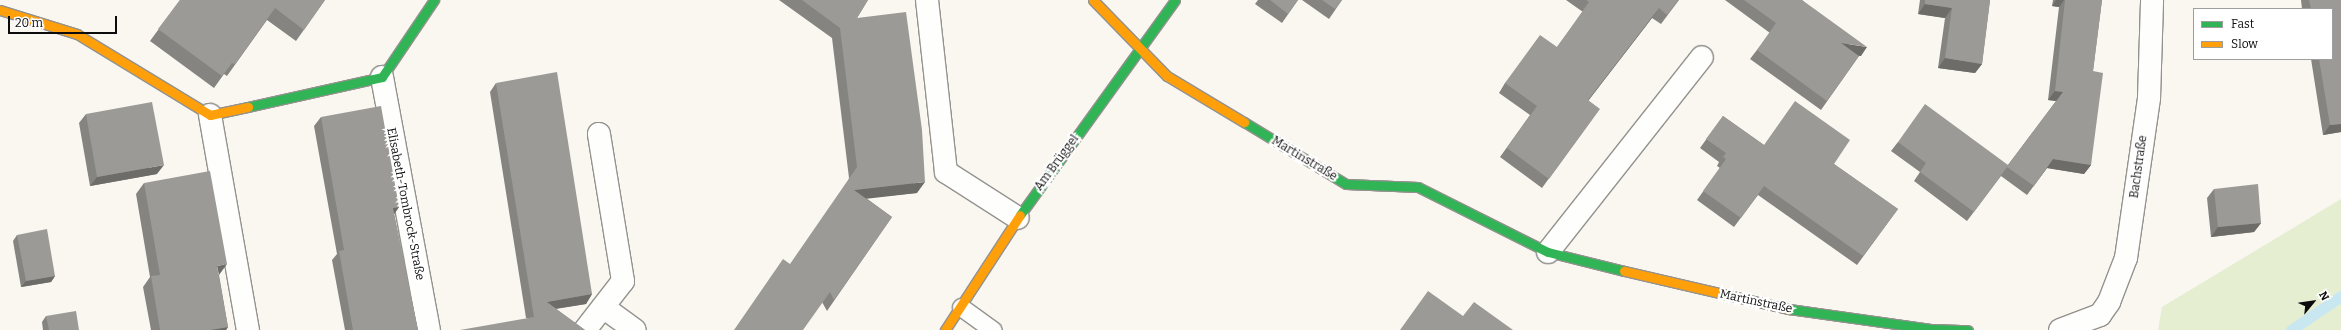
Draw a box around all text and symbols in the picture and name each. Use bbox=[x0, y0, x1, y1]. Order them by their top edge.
scale bar bbox=[10, 8, 119, 34]
legend bbox=[2193, 8, 2333, 60]
text: 20 m bbox=[15, 16, 43, 30]
text: Fast bbox=[2231, 17, 2254, 31]
text: Slow bbox=[2231, 37, 2258, 51]
street label: Elisabeth-Tombrock-Straße bbox=[383, 126, 427, 282]
street label: Am Brüggel bbox=[1032, 132, 1082, 194]
street label: Martinstraße bbox=[1269, 134, 1339, 184]
street label: Bachstraße bbox=[2127, 135, 2151, 199]
north arrow bbox=[2293, 282, 2333, 322]
street label: Martinstraße bbox=[1718, 287, 1794, 317]
text: N bbox=[2316, 289, 2332, 303]

